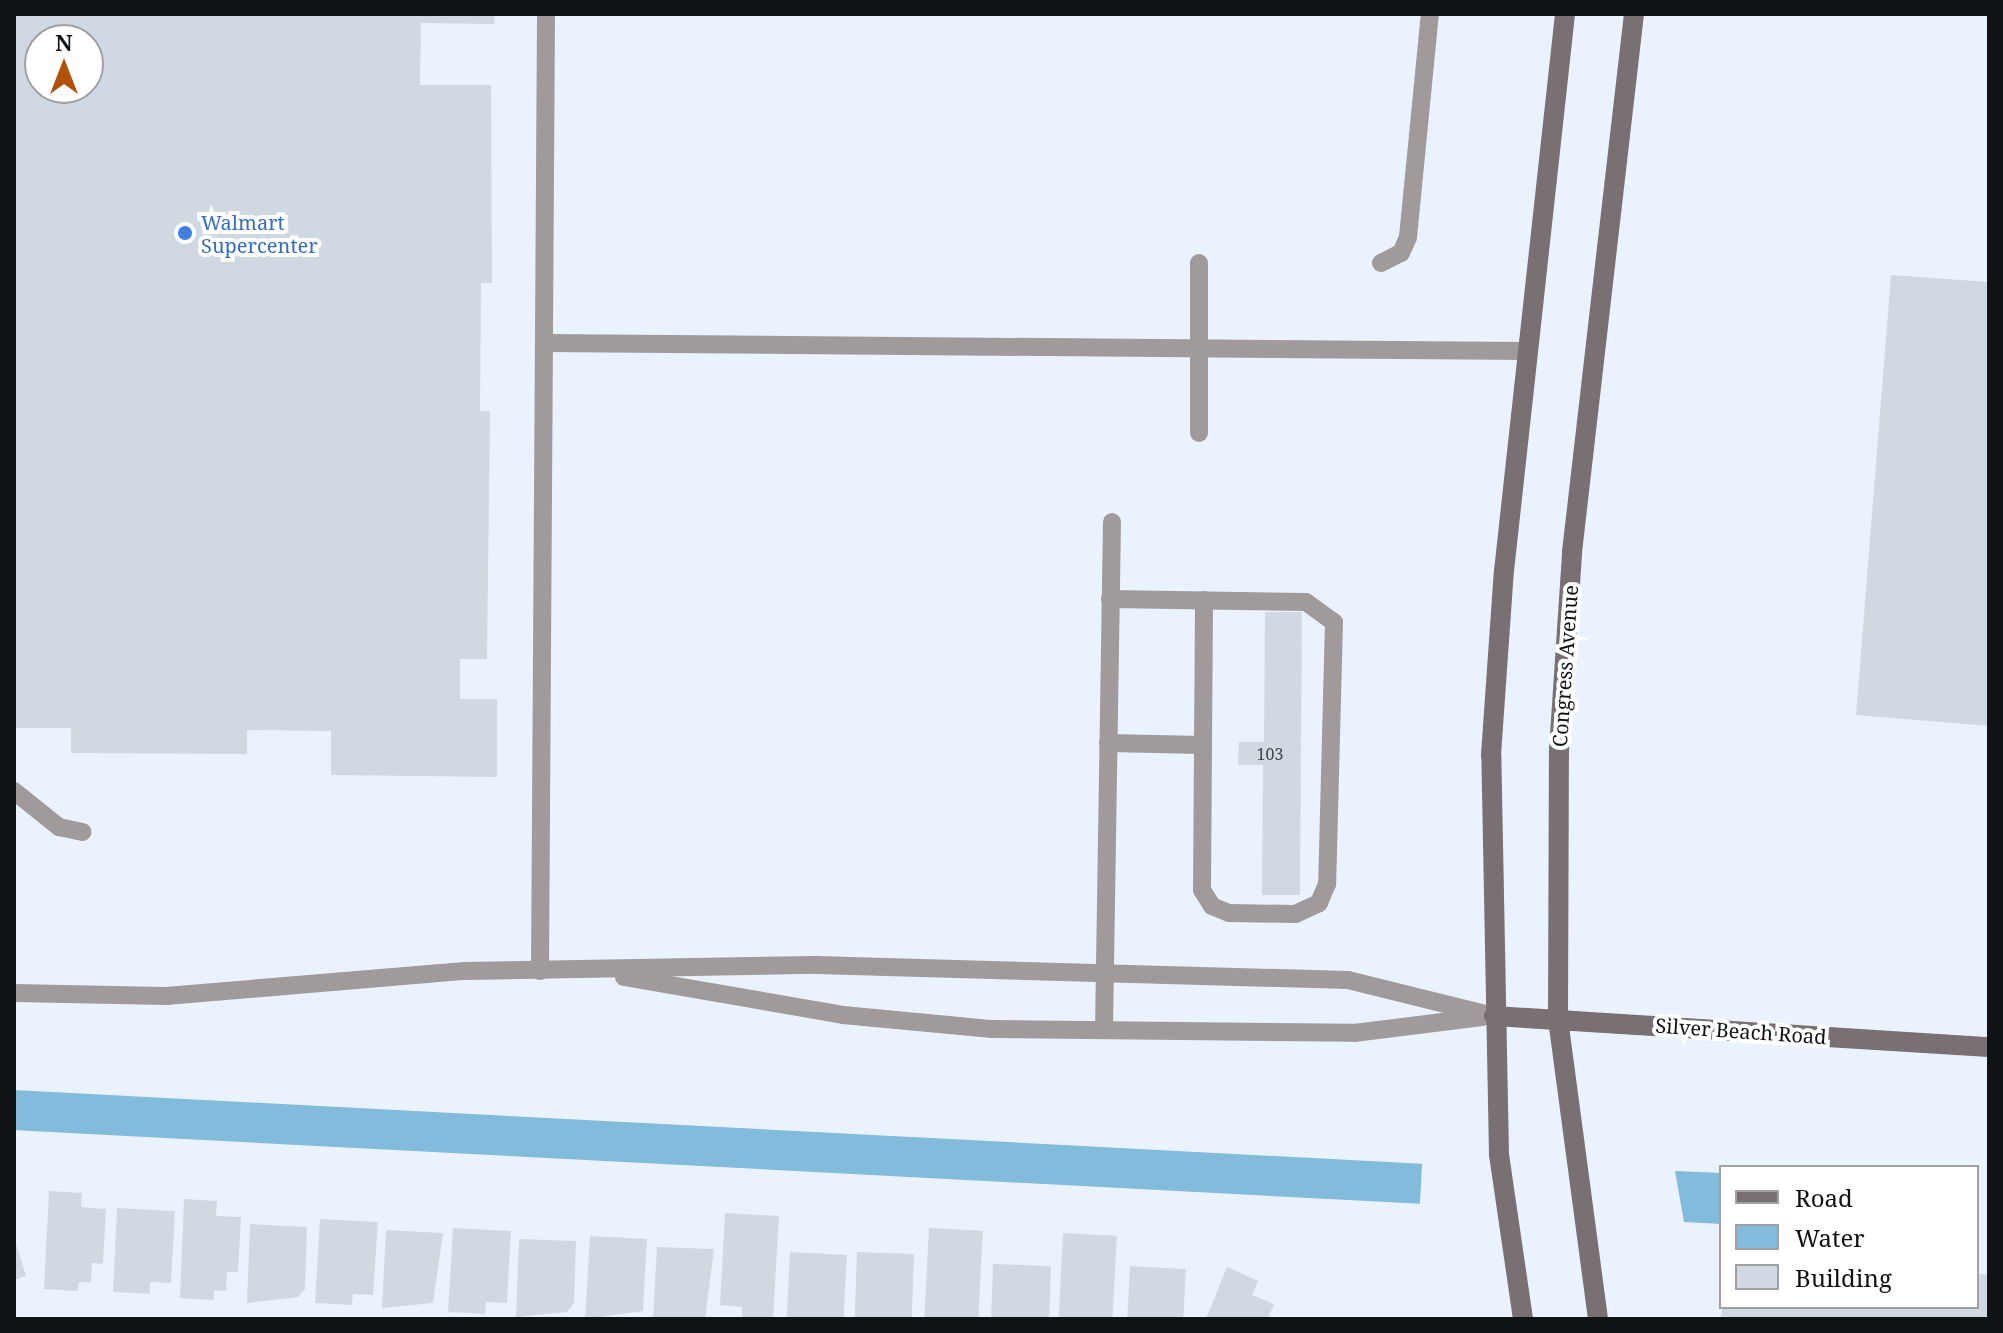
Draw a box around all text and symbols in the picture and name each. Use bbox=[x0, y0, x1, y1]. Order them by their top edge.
north arrow bbox=[24, 24, 104, 104]
text: N bbox=[55, 27, 73, 57]
place label: Walmart Supercenter bbox=[201, 210, 318, 257]
marker: Walmart Supercenter bbox=[176, 224, 194, 242]
street label: Congress Avenue bbox=[1547, 584, 1583, 748]
house number: 103 bbox=[1257, 744, 1283, 764]
street label: Silver Beach Road bbox=[1655, 1013, 1827, 1049]
legend bbox=[1719, 1165, 1979, 1309]
text: Road bbox=[1795, 1181, 1853, 1214]
text: Water bbox=[1795, 1221, 1865, 1254]
text: Building bbox=[1795, 1261, 1892, 1294]

